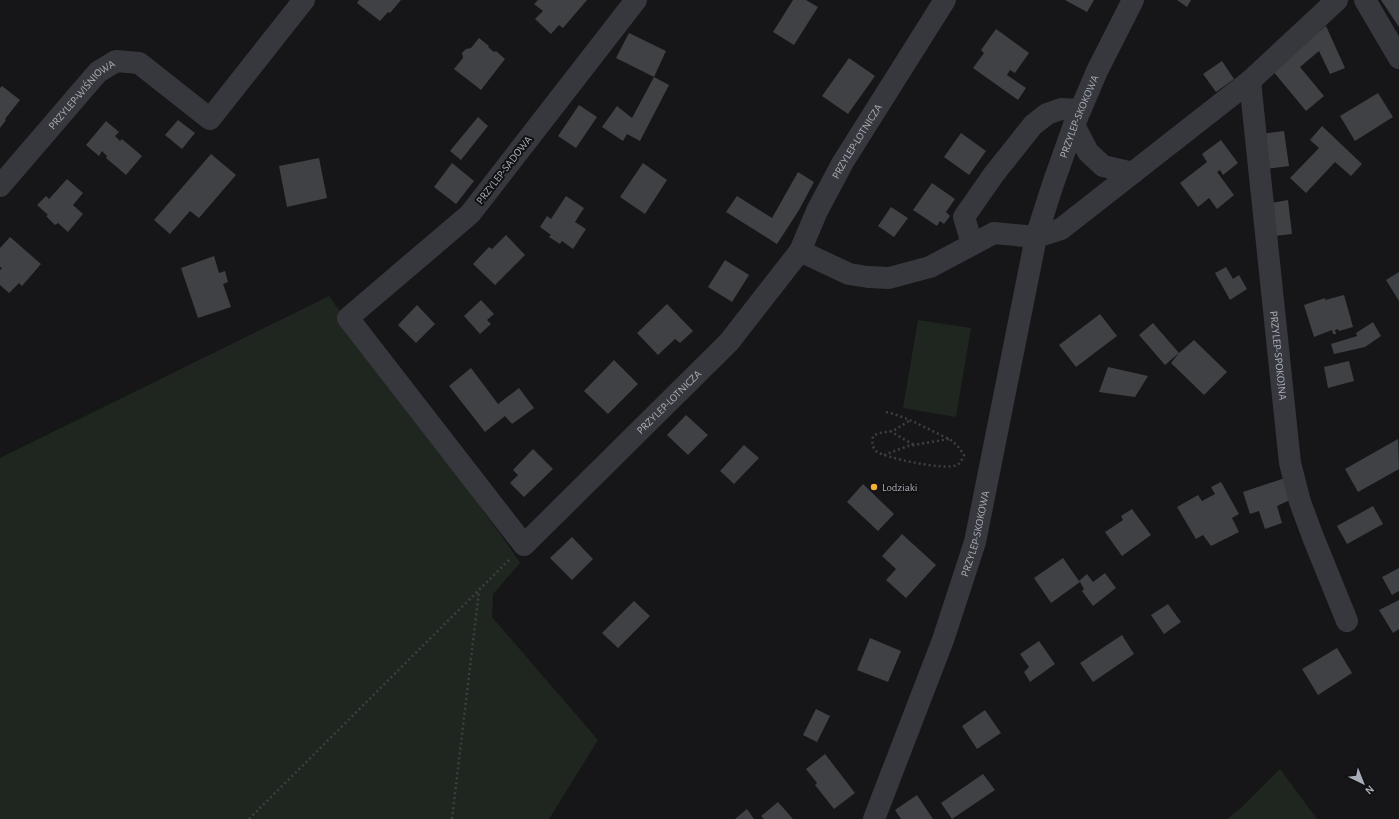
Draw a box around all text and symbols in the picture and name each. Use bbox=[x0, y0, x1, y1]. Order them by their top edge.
street label: PRZYLEP-WIŚNIOWA bbox=[46, 57, 117, 131]
street label: PRZYLEP-SKOKOWA bbox=[1057, 73, 1100, 159]
street label: PRZYLEP-LOTNICZA bbox=[830, 101, 884, 181]
street label: PRZYLEP-SADOWA bbox=[474, 133, 534, 206]
street label: PRZYLEP-SPOKOJNA bbox=[1269, 310, 1289, 401]
street label: PRZYLEP-LOTNICZA bbox=[634, 367, 703, 436]
marker: Lodziaki bbox=[869, 482, 879, 492]
place label: Lodziaki bbox=[882, 482, 917, 493]
street label: PRZYLEP-SKOKOWA bbox=[959, 489, 991, 578]
north arrow bbox=[1343, 763, 1383, 803]
text: N bbox=[1363, 783, 1376, 797]

